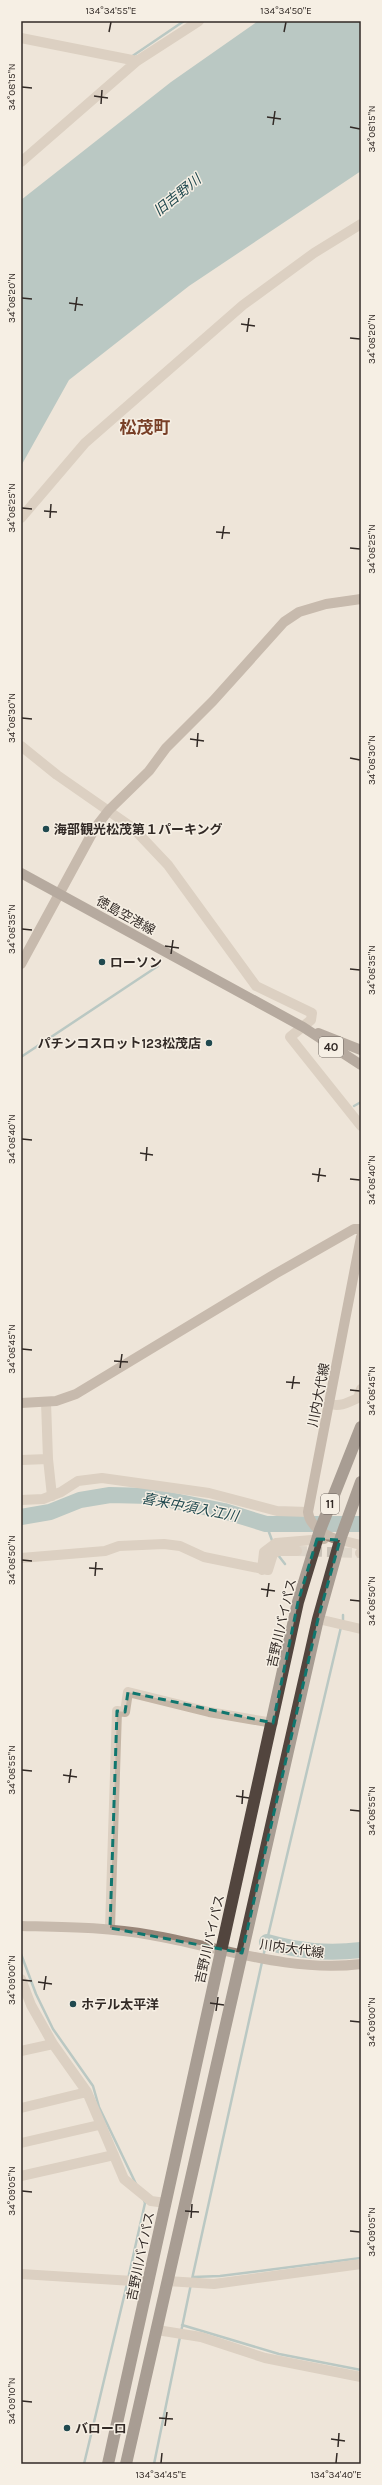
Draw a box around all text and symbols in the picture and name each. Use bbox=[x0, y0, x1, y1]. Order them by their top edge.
text: 134°34'55"E bbox=[85, 5, 137, 17]
text: 134°34'50"E bbox=[260, 5, 312, 17]
text: 34°08'15"N bbox=[6, 63, 18, 111]
text: 34°08'15"N bbox=[366, 105, 378, 153]
water label: 旧吉野川 bbox=[150, 170, 206, 220]
text: 34°08'20"N bbox=[6, 273, 18, 323]
text: 34°08'20"N bbox=[366, 314, 378, 364]
district label: 松茂町 bbox=[120, 417, 171, 437]
text: 34°08'25"N bbox=[6, 483, 18, 533]
text: 34°08'25"N bbox=[366, 524, 378, 574]
text: 34°08'30"N bbox=[6, 693, 18, 743]
text: 34°08'30"N bbox=[366, 735, 378, 785]
place label: 海部観光松茂第１パーキング bbox=[54, 822, 223, 837]
marker: 海部観光松茂第１パーキング bbox=[41, 824, 51, 834]
street label: 徳島空港線 bbox=[94, 893, 158, 938]
text: 34°08'35"N bbox=[6, 904, 18, 954]
text: 34°08'35"N bbox=[366, 945, 378, 995]
place label: ローソン bbox=[110, 955, 162, 970]
marker: ローソン bbox=[97, 957, 107, 967]
place label: パチンコスロット123松茂店 bbox=[37, 1036, 201, 1051]
road number: 40 bbox=[319, 1037, 343, 1057]
marker: パチンコスロット123松茂店 bbox=[204, 1038, 214, 1048]
text: 34°08'40"N bbox=[6, 1114, 18, 1164]
text: 34°08'40"N bbox=[366, 1155, 378, 1205]
text: 34°08'45"N bbox=[6, 1324, 18, 1374]
street label: 川内大代線 bbox=[305, 1362, 332, 1428]
text: 34°08'45"N bbox=[366, 1366, 378, 1416]
water label: 喜来中須入江川 bbox=[140, 1490, 242, 1526]
road number: 11 bbox=[321, 1494, 339, 1514]
text: 34°08'50"N bbox=[6, 1535, 18, 1585]
text: 34°08'50"N bbox=[366, 1576, 378, 1626]
street label: 吉野川バイパス bbox=[264, 1577, 299, 1669]
text: 34°08'55"N bbox=[6, 1745, 18, 1795]
text: 34°08'55"N bbox=[366, 1786, 378, 1836]
street label: 吉野川バイパス bbox=[192, 1893, 227, 1985]
street label: 川内大代線 bbox=[259, 1937, 325, 1960]
text: 34°09'00"N bbox=[6, 1955, 18, 2005]
place label: ホテル太平洋 bbox=[81, 1997, 159, 2012]
text: 34°09'00"N bbox=[366, 1997, 378, 2047]
marker: ホテル太平洋 bbox=[68, 1999, 78, 2009]
text: 34°09'05"N bbox=[6, 2166, 18, 2216]
text: 34°09'05"N bbox=[366, 2207, 378, 2257]
street label: 吉野川バイパス bbox=[124, 2210, 157, 2302]
text: 34°09'10"N bbox=[6, 2377, 18, 2425]
place label: バローロ bbox=[75, 2421, 127, 2436]
marker: バローロ bbox=[62, 2423, 72, 2433]
text: 134°34'45"E bbox=[136, 2469, 186, 2481]
text: 134°34'40"E bbox=[310, 2469, 362, 2481]

